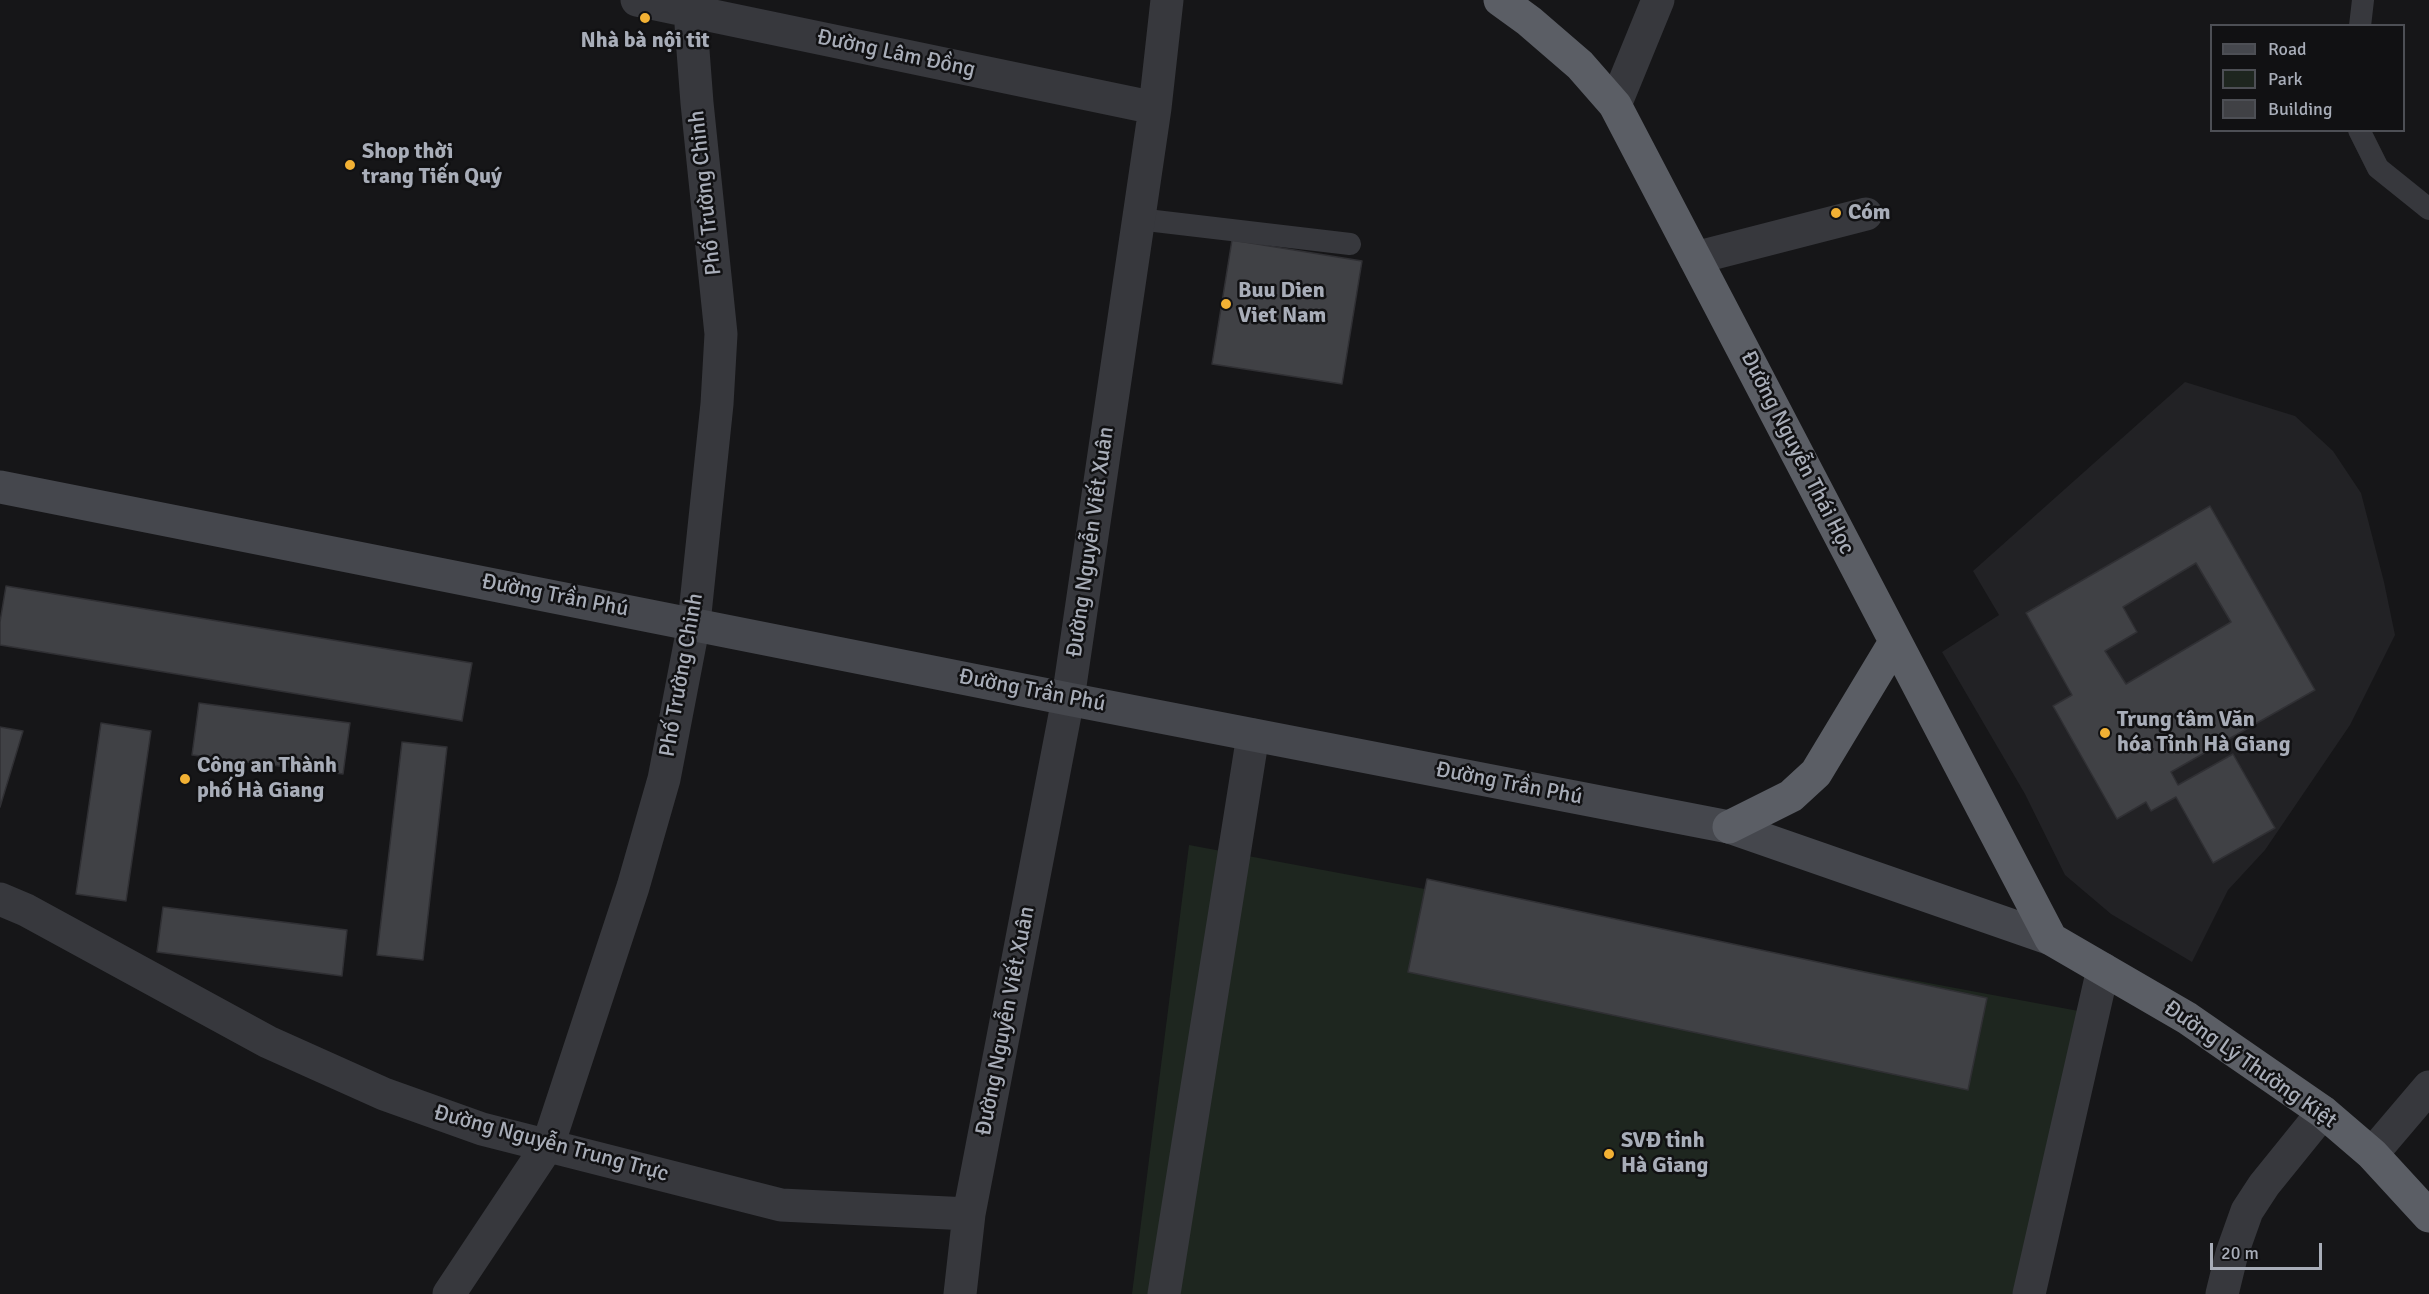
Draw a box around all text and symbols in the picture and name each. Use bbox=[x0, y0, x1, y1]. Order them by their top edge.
marker: Nhà bà nội tit bbox=[638, 11, 652, 25]
street label: Đường Lâm Đồng bbox=[814, 24, 978, 84]
legend bbox=[2210, 24, 2405, 132]
place label: Nhà bà nội tit bbox=[580, 28, 710, 54]
text: Road bbox=[2268, 38, 2307, 60]
text: Park bbox=[2268, 68, 2303, 90]
text: Building bbox=[2268, 98, 2332, 120]
street label: Phố Trường Chinh bbox=[684, 109, 728, 277]
place label: Shop thời trang Tiến Quý bbox=[362, 139, 502, 190]
marker: Shop thời trang Tiến Quý bbox=[343, 158, 357, 172]
place label: Cóm bbox=[1848, 200, 1891, 226]
marker: Cóm bbox=[1829, 206, 1843, 220]
place label: Buu Dien Viet Nam bbox=[1238, 278, 1326, 330]
marker: Buu Dien Viet Nam bbox=[1219, 297, 1233, 311]
street label: Đường Nguyễn Thái Học bbox=[1734, 347, 1860, 559]
street label: Đường Nguyễn Viết Xuân bbox=[1062, 425, 1120, 659]
street label: Đường Trần Phú bbox=[479, 569, 631, 623]
street label: Phố Trường Chinh bbox=[655, 591, 709, 759]
street label: Đường Trần Phú bbox=[956, 664, 1108, 718]
place label: Trung tâm Văn hóa Tỉnh Hà Giang bbox=[2117, 707, 2290, 758]
marker: Trung tâm Văn hóa Tỉnh Hà Giang bbox=[2098, 726, 2112, 740]
place label: Công an Thành phố Hà Giang bbox=[197, 753, 337, 804]
street label: Đường Trần Phú bbox=[1433, 757, 1585, 811]
marker: Công an Thành phố Hà Giang bbox=[178, 772, 192, 786]
street label: Đường Nguyễn Viết Xuân bbox=[971, 904, 1041, 1138]
street label: Đường Lý Thường Kiệt bbox=[2159, 995, 2341, 1135]
street label: Đường Nguyễn Trung Trực bbox=[431, 1100, 671, 1188]
place label: SVĐ tỉnh Hà Giang bbox=[1621, 1128, 1708, 1180]
marker: SVĐ tỉnh Hà Giang bbox=[1602, 1147, 1616, 1161]
scale bar bbox=[2213, 1231, 2326, 1269]
text: 20 m bbox=[2221, 1242, 2259, 1264]

